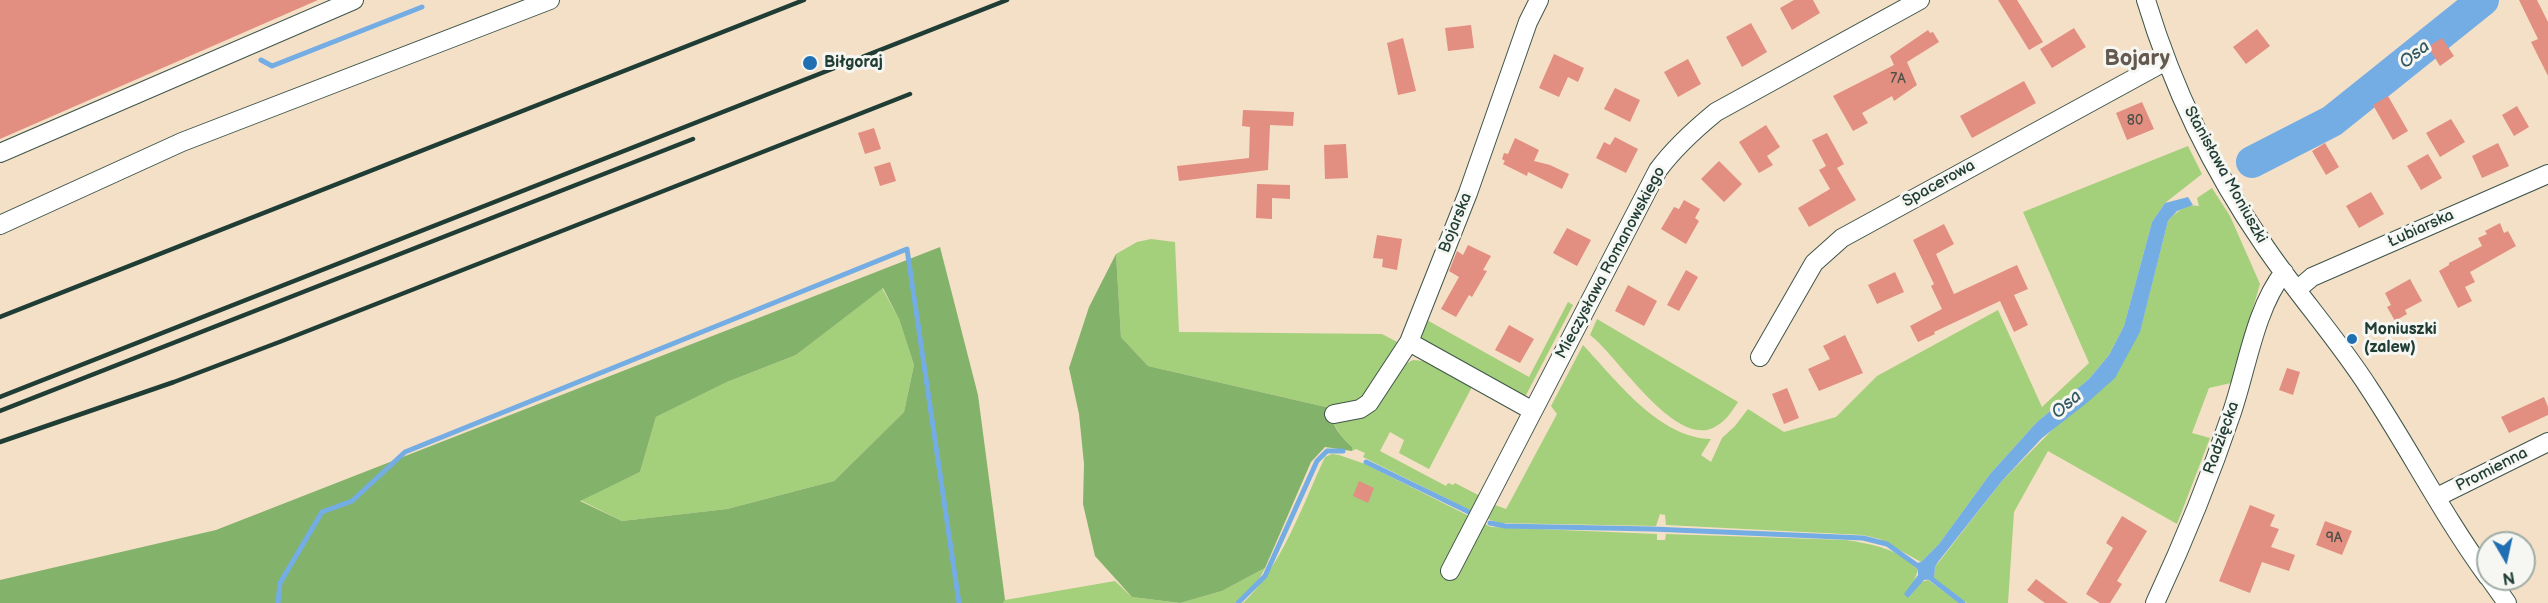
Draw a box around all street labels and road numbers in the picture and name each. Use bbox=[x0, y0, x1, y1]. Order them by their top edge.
street label: Stanisława Moniuszki bbox=[2179, 103, 2271, 247]
street label: Spacerowa bbox=[1899, 156, 1979, 212]
street label: Mieczysława Romanowskiego bbox=[1552, 164, 1670, 362]
street label: Bojarska bbox=[1435, 190, 1477, 256]
street label: Łubiarska bbox=[2385, 206, 2457, 252]
street label: Radzięcka bbox=[2200, 399, 2244, 477]
street label: Promienna bbox=[2453, 444, 2531, 496]

